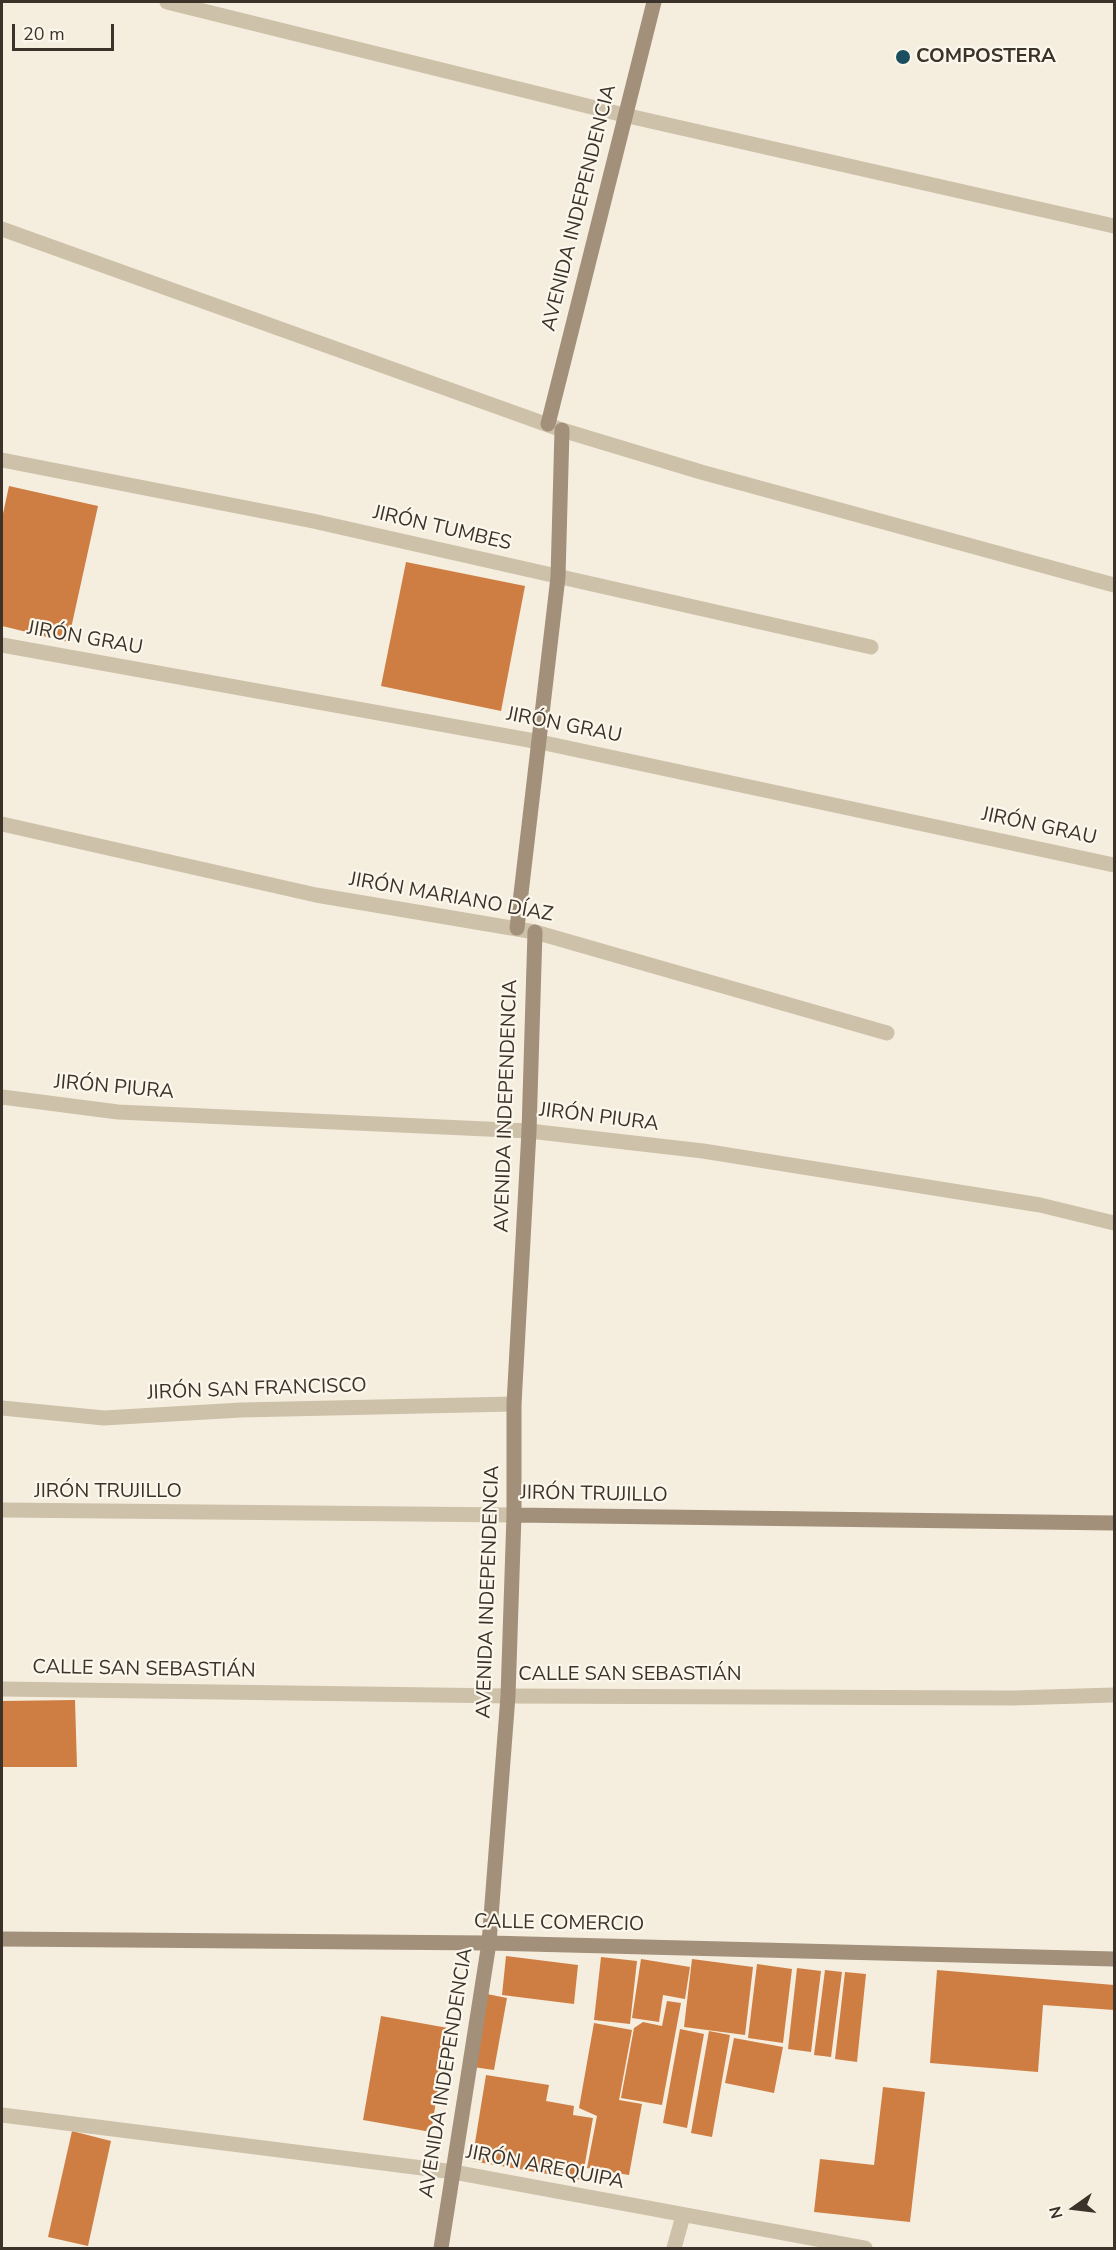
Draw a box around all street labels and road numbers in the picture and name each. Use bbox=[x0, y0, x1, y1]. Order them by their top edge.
street label: AVENIDA INDEPENDENCIA bbox=[538, 82, 622, 334]
street label: JIRÓN TUMBES bbox=[371, 501, 513, 557]
street label: JIRÓN GRAU bbox=[25, 617, 145, 661]
street label: JIRÓN GRAU bbox=[504, 703, 624, 749]
street label: JIRÓN GRAU bbox=[979, 803, 1099, 851]
street label: JIRÓN MARIANO DÍAZ bbox=[347, 868, 555, 928]
street label: AVENIDA INDEPENDENCIA bbox=[491, 979, 523, 1233]
street label: JIRÓN PIURA bbox=[53, 1071, 175, 1105]
street label: JIRÓN PIURA bbox=[538, 1099, 660, 1137]
street label: JIRÓN SAN FRANCISCO bbox=[147, 1374, 367, 1406]
street label: AVENIDA INDEPENDENCIA bbox=[473, 1465, 505, 1719]
street label: JIRÓN TRUJILLO bbox=[34, 1480, 182, 1504]
street label: JIRÓN TRUJILLO bbox=[520, 1482, 668, 1508]
street label: CALLE SAN SEBASTIÁN bbox=[32, 1656, 256, 1684]
street label: CALLE SAN SEBASTIÁN bbox=[518, 1663, 742, 1687]
street label: CALLE COMERCIO bbox=[474, 1911, 644, 1937]
street label: AVENIDA INDEPENDENCIA bbox=[415, 1946, 479, 2200]
street label: JIRÓN AREQUIPA bbox=[464, 2141, 626, 2195]

